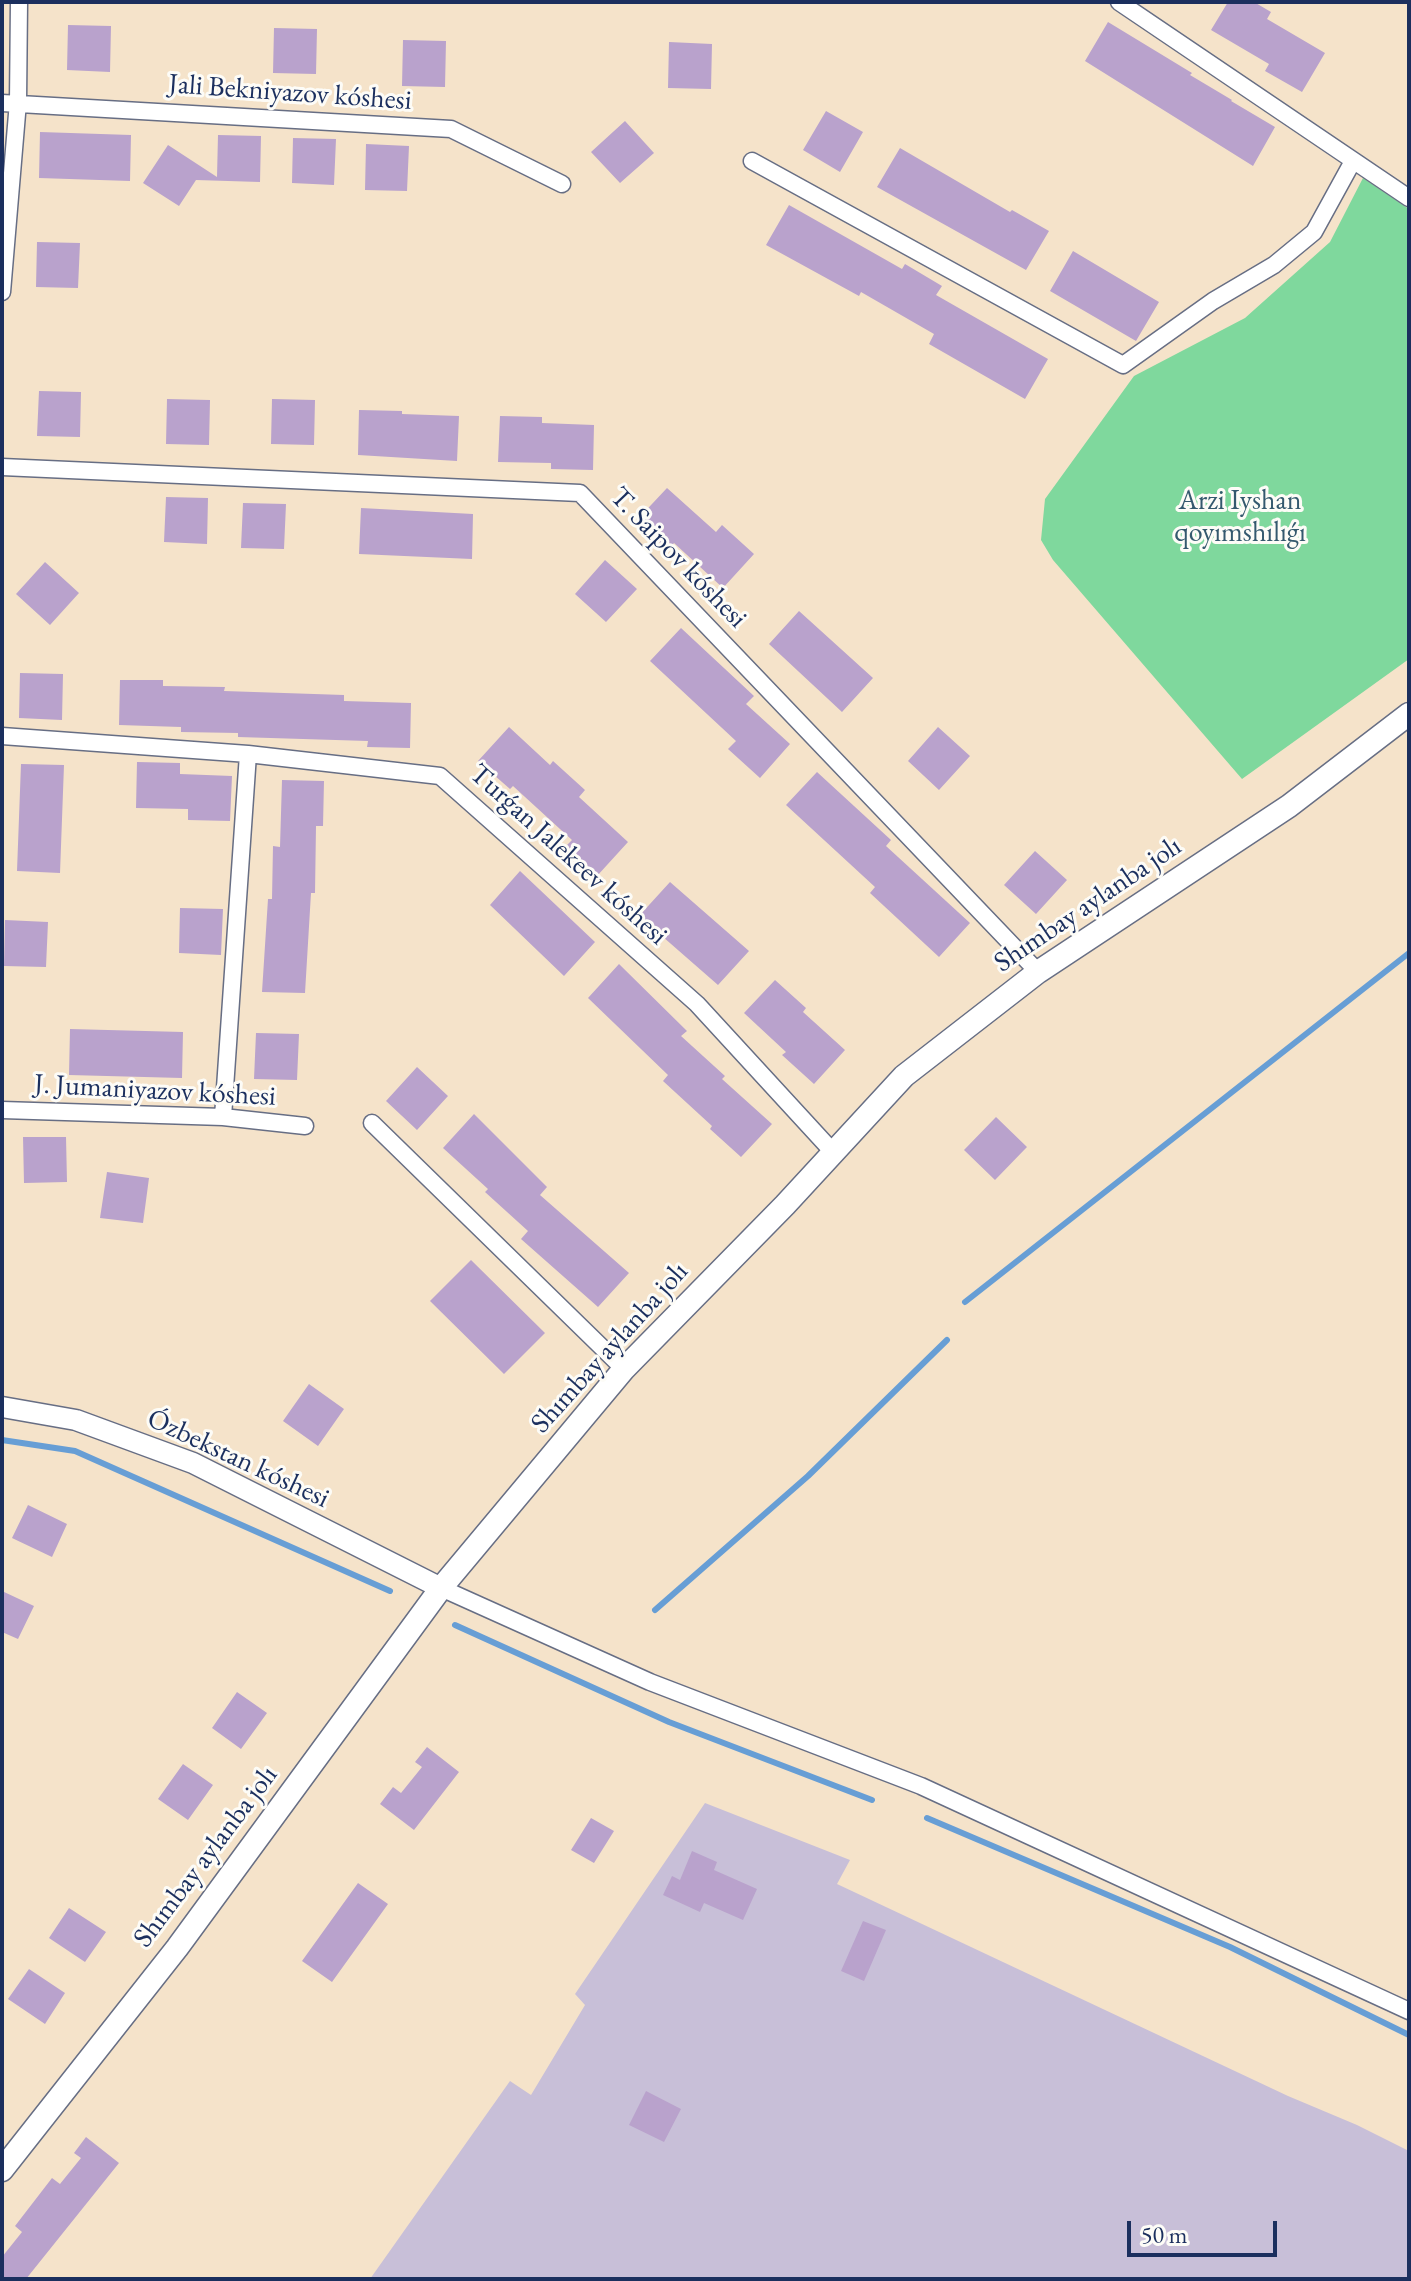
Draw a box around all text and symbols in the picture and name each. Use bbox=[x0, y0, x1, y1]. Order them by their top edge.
street label: Jali Bekniyazov kóshesi bbox=[167, 68, 413, 118]
street label: T. Saipov kóshesi bbox=[602, 481, 754, 635]
park label: Arzi Iyshan qoyımshılıǵı bbox=[1174, 484, 1306, 550]
street label: Turǵan Jalekeev kóshesi bbox=[462, 757, 674, 953]
street label: Shımbay aylanba jolı bbox=[988, 830, 1188, 980]
street label: J. Jumaniyazov kóshesi bbox=[33, 1068, 277, 1114]
street label: Shımbay aylanba jolı bbox=[524, 1256, 696, 1440]
street label: Ózbekstan kóshesi bbox=[142, 1402, 334, 1516]
street label: Shımbay aylanba jolı bbox=[127, 1760, 285, 1954]
scale bar bbox=[1131, 2205, 1281, 2255]
text: 50 m bbox=[1141, 2219, 1188, 2250]

